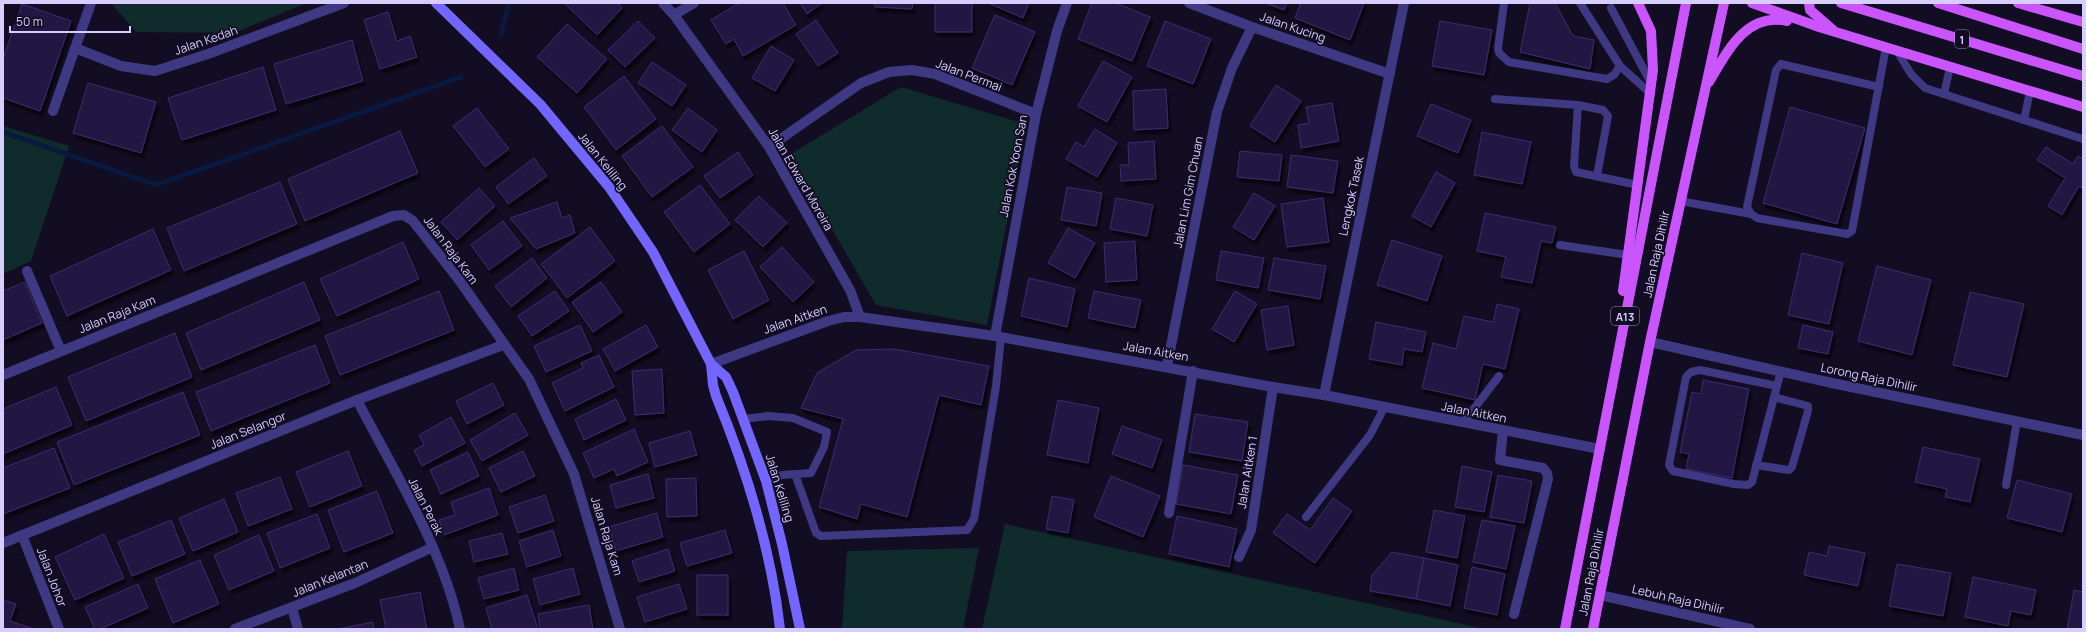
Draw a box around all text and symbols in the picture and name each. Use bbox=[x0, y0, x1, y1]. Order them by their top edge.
scale bar bbox=[10, 8, 130, 34]
street label: Jalan Kucing bbox=[1258, 8, 1328, 46]
text: 50 m bbox=[16, 13, 43, 30]
street label: Jalan Kedah bbox=[172, 21, 240, 59]
road number: 1 bbox=[1955, 30, 1969, 48]
street label: Jalan Permai bbox=[934, 55, 1004, 95]
street label: Jalan Kok Yoon San bbox=[995, 113, 1031, 219]
street label: Jalan Edward Moreira bbox=[765, 124, 837, 234]
street label: Jalan Keliling bbox=[574, 128, 632, 194]
street label: Jalan Lim Gim Chuan bbox=[1169, 135, 1207, 249]
street label: Lengkok Tasek bbox=[1334, 154, 1368, 237]
street label: Jalan Raja Dihilir bbox=[1639, 208, 1674, 299]
street label: Jalan Raja Kam bbox=[420, 212, 482, 288]
street label: Jalan Raja Kam bbox=[76, 291, 158, 337]
street label: Jalan Aitken bbox=[761, 300, 829, 338]
road number: A13 bbox=[1611, 307, 1639, 325]
street label: Jalan Aitken bbox=[1122, 337, 1190, 365]
street label: Lorong Raja Dihilir bbox=[1819, 358, 1919, 396]
street label: Jalan Aitken bbox=[1440, 397, 1508, 427]
street label: Jalan Selangor bbox=[207, 407, 289, 453]
street label: Jalan Aitken 1 bbox=[1233, 434, 1261, 510]
street label: Jalan Keliling bbox=[762, 452, 798, 524]
street label: Jalan Perak bbox=[404, 474, 448, 538]
street label: Jalan Raja Kam bbox=[587, 495, 627, 577]
street label: Jalan Raja Dihilir bbox=[1574, 526, 1608, 617]
street label: Jalan Johor bbox=[33, 545, 71, 610]
street label: Jalan Kelantan bbox=[290, 555, 370, 601]
street label: Lebuh Raja Dihilir bbox=[1630, 580, 1726, 618]

